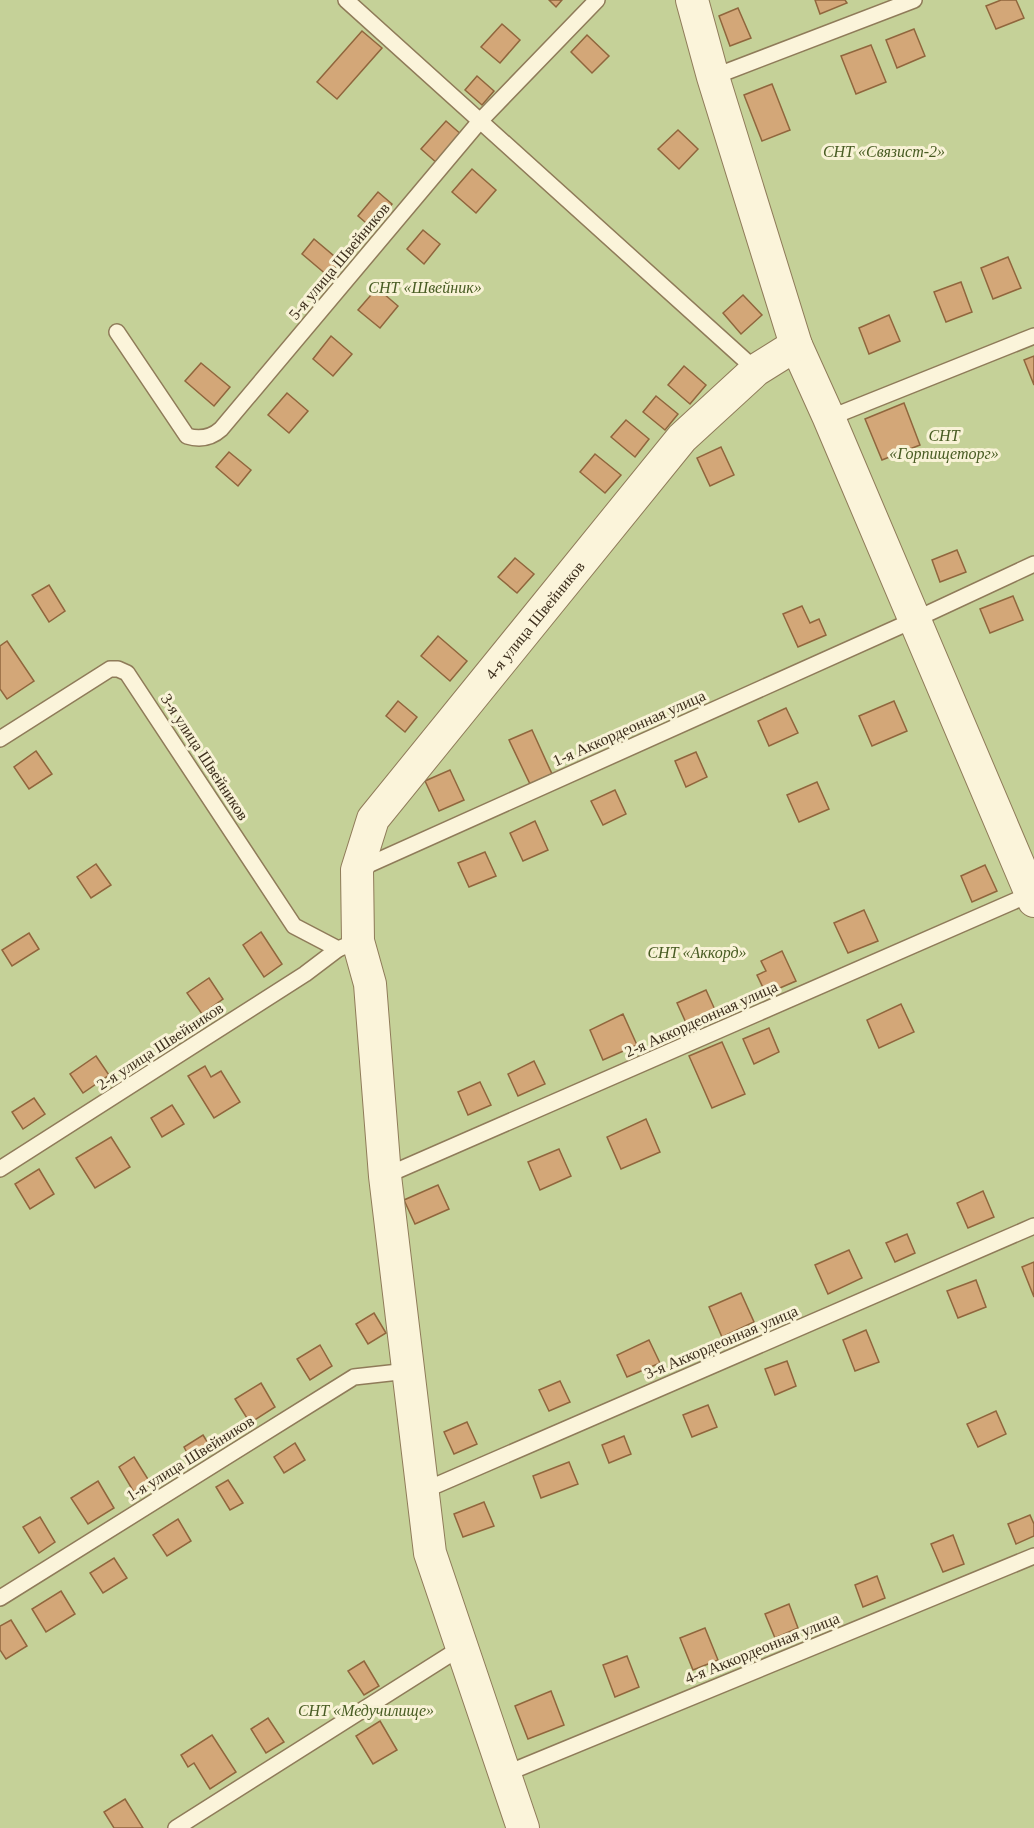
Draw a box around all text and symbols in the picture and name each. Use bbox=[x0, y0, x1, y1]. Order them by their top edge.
park label: СНТ «Связист-2» bbox=[823, 143, 945, 160]
street label: 5-я улица Швейников bbox=[285, 199, 394, 323]
park label: СНТ «Швейник» bbox=[368, 279, 482, 296]
park label: СНТ «Горпищеторг» bbox=[889, 427, 999, 463]
street label: 4-я улица Швейников bbox=[482, 557, 588, 682]
street label: 1-я Аккордеонная улица bbox=[550, 687, 708, 770]
street label: 3-я улица Швейников bbox=[157, 691, 252, 824]
park label: СНТ «Аккорд» bbox=[647, 944, 747, 962]
street label: 2-я Аккордеонная улица bbox=[622, 978, 780, 1061]
street label: 2-я улица Швейников bbox=[94, 999, 227, 1094]
street label: 3-я Аккордеонная улица bbox=[642, 1302, 801, 1383]
street label: 1-я улица Швейников bbox=[123, 1412, 258, 1505]
street label: 4-я Аккордеонная улица bbox=[682, 1609, 842, 1688]
park label: СНТ «Медучилище» bbox=[298, 1702, 434, 1720]

